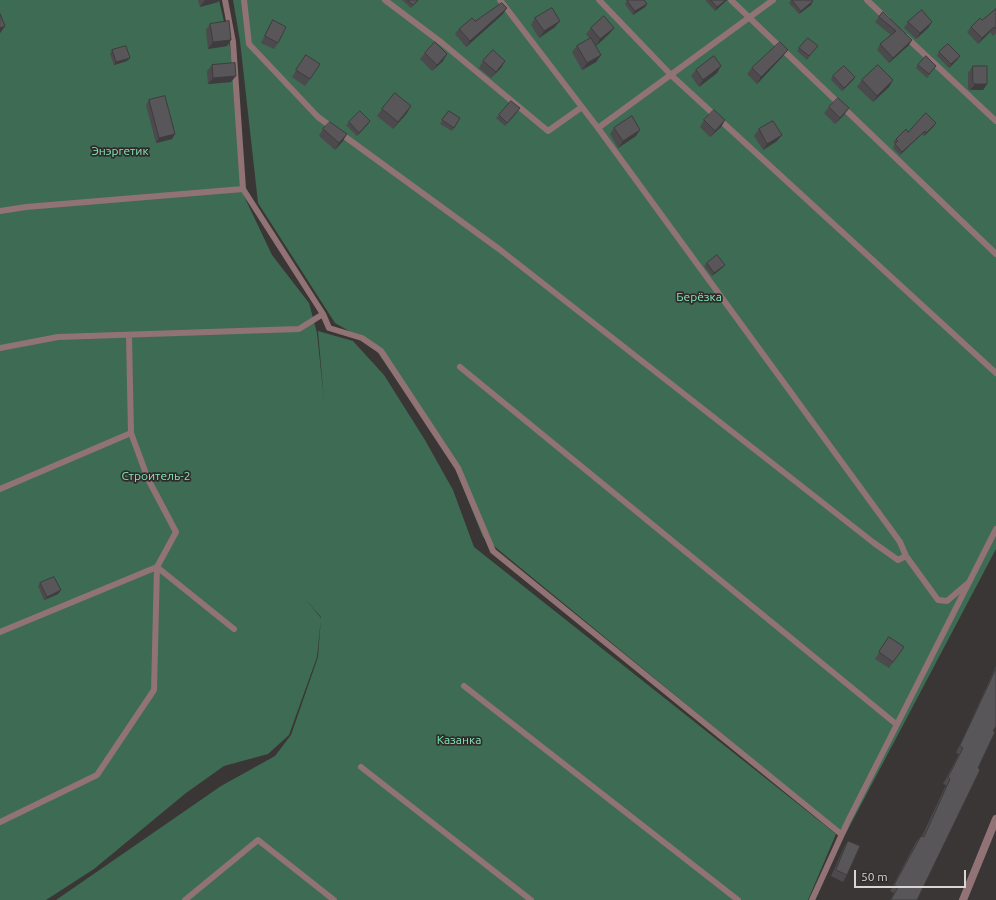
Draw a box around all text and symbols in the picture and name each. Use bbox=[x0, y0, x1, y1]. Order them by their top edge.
park label: Энэргетик bbox=[91, 144, 149, 158]
park label: Берёзка bbox=[676, 290, 722, 304]
park label: Строитель-2 bbox=[121, 469, 191, 483]
park label: Казанка bbox=[437, 733, 481, 747]
scale bar bbox=[856, 862, 968, 888]
text: 50 m bbox=[861, 870, 888, 883]

